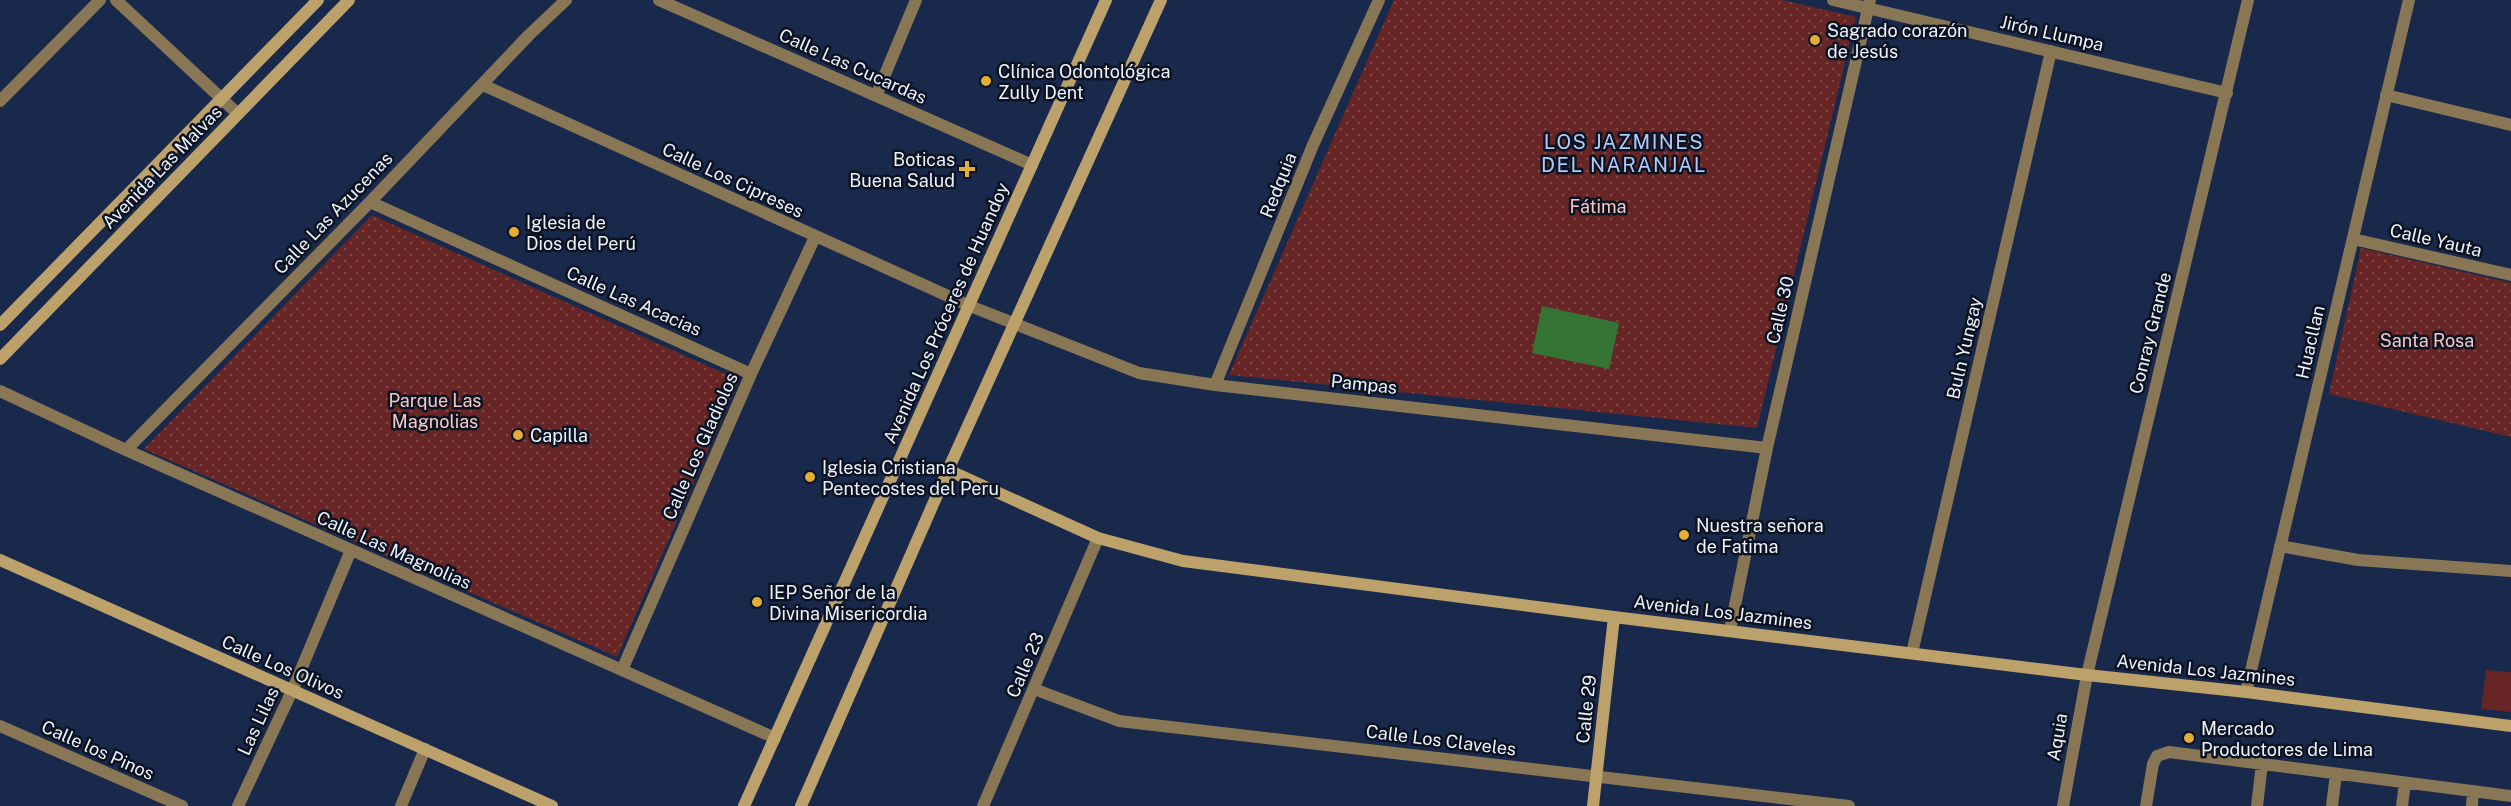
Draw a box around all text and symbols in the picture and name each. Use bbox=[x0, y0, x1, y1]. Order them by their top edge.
street label: Jirón Llumpa bbox=[1998, 11, 2106, 55]
place label: Sagrado corazón de Jesús bbox=[1827, 20, 1967, 62]
street label: Calle Las Cucardas bbox=[776, 24, 930, 108]
marker: Sagrado corazón de Jesús bbox=[1808, 33, 1822, 47]
place label: Clínica Odontológica Zully Dent bbox=[998, 61, 1170, 103]
marker: Clínica Odontológica Zully Dent bbox=[979, 74, 993, 88]
street label: Avenida Las Malvas bbox=[98, 101, 226, 233]
district label: LOS JAZMINES DEL NARANJAL bbox=[1541, 130, 1707, 177]
street label: Calle Los Cipreses bbox=[659, 138, 807, 222]
street label: Calle Las Azucenas bbox=[269, 148, 397, 278]
place label: Boticas Buena Salud bbox=[849, 149, 955, 191]
street label: Redquia bbox=[1255, 149, 1301, 221]
marker: Boticas Buena Salud bbox=[960, 162, 974, 176]
street label: Avenida Los Próceres de Huandoy bbox=[879, 179, 1013, 447]
park label: Fátima bbox=[1569, 196, 1627, 217]
place label: Iglesia de Dios del Perú bbox=[526, 212, 636, 254]
street label: Calle Yauta bbox=[2388, 219, 2484, 261]
marker: Iglesia de Dios del Perú bbox=[507, 225, 521, 239]
street label: Calle Las Acacias bbox=[563, 262, 705, 340]
street label: Conray Grande bbox=[2125, 270, 2175, 396]
street label: Calle 30 bbox=[1762, 274, 1798, 346]
street label: Buln Yungay bbox=[1942, 295, 1986, 401]
street label: Huacllan bbox=[2291, 303, 2329, 381]
park label: Santa Rosa bbox=[2380, 330, 2474, 351]
street label: Calle Los Gladiolos bbox=[658, 369, 742, 523]
street label: Pampas bbox=[1330, 370, 1398, 398]
park label: Parque Las Magnolias bbox=[389, 390, 481, 432]
place label: Capilla bbox=[530, 425, 588, 446]
marker: Capilla bbox=[511, 428, 525, 442]
place label: Iglesia Cristiana Pentecostes del Peru bbox=[822, 457, 999, 499]
marker: Iglesia Cristiana Pentecostes del Peru bbox=[803, 470, 817, 484]
street label: Calle Las Magnolias bbox=[314, 507, 474, 593]
place label: Nuestra señora de Fatima bbox=[1696, 515, 1824, 557]
marker: Nuestra señora de Fatima bbox=[1677, 528, 1691, 542]
place label: IEP Señor de la Divina Misericordia bbox=[769, 582, 928, 624]
street label: Avenida Los Jazmines bbox=[1633, 591, 1813, 633]
marker: IEP Señor de la Divina Misericordia bbox=[750, 595, 764, 609]
street label: Calle 23 bbox=[1002, 629, 1048, 701]
street label: Calle Los Olivos bbox=[219, 631, 347, 703]
street label: Avenida Los Jazmines bbox=[2116, 650, 2296, 690]
street label: Calle 29 bbox=[1572, 674, 1600, 744]
street label: Las Lilas bbox=[233, 684, 283, 758]
street label: Aquia bbox=[2042, 711, 2072, 763]
street label: Calle los Pinos bbox=[38, 716, 158, 784]
place label: Mercado Productores de Lima bbox=[2201, 718, 2373, 760]
street label: Calle Los Claveles bbox=[1365, 720, 1517, 760]
marker: Mercado Productores de Lima bbox=[2182, 731, 2196, 745]

